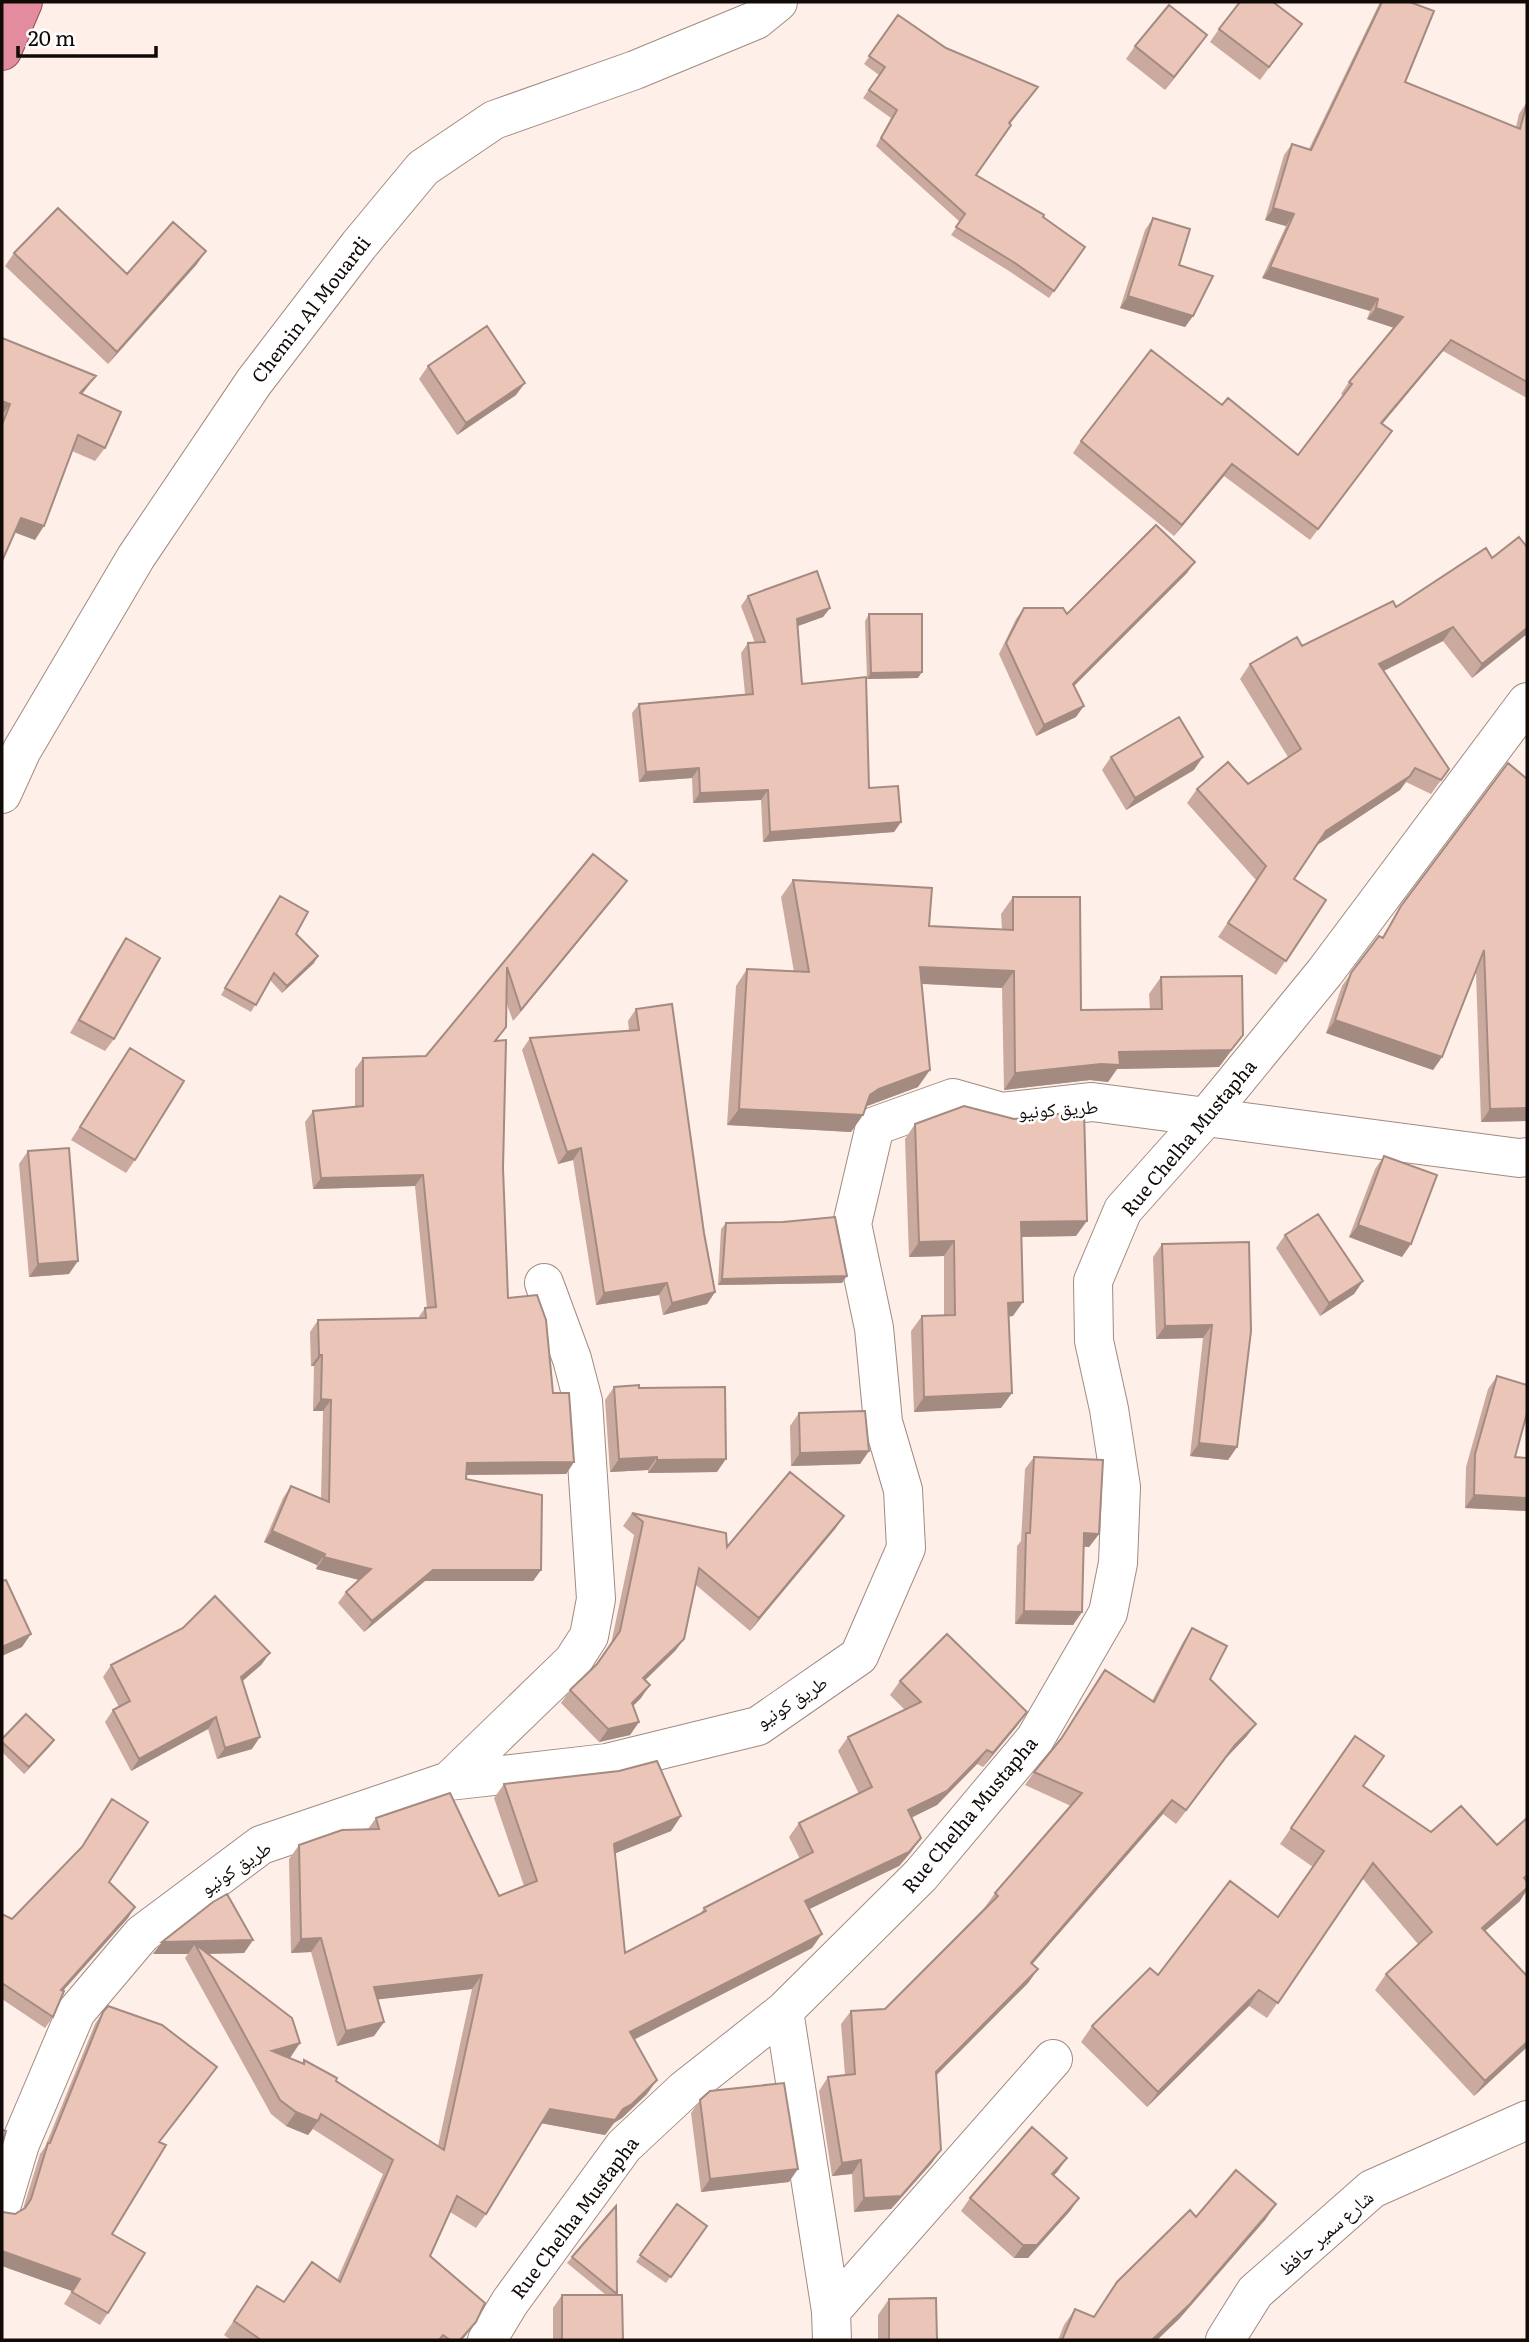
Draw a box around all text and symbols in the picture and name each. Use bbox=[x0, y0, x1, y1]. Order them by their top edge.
scale bar bbox=[18, 14, 156, 58]
text: 20 m bbox=[28, 21, 75, 52]
street label: Chemin Al Mouardi bbox=[244, 230, 376, 388]
street label: Rue Chelha Mustapha bbox=[1114, 1052, 1263, 1221]
street label: طريق كونيو bbox=[1017, 1091, 1099, 1125]
street label: طريق كونيو bbox=[750, 1667, 832, 1735]
street label: Rue Chelha Mustapha bbox=[895, 1729, 1044, 1898]
street label: طريق كونيو bbox=[194, 1833, 276, 1901]
street label: Rue Chelha Mustapha bbox=[504, 2129, 645, 2304]
street label: شارع سمير حافظ bbox=[1271, 2183, 1379, 2281]

